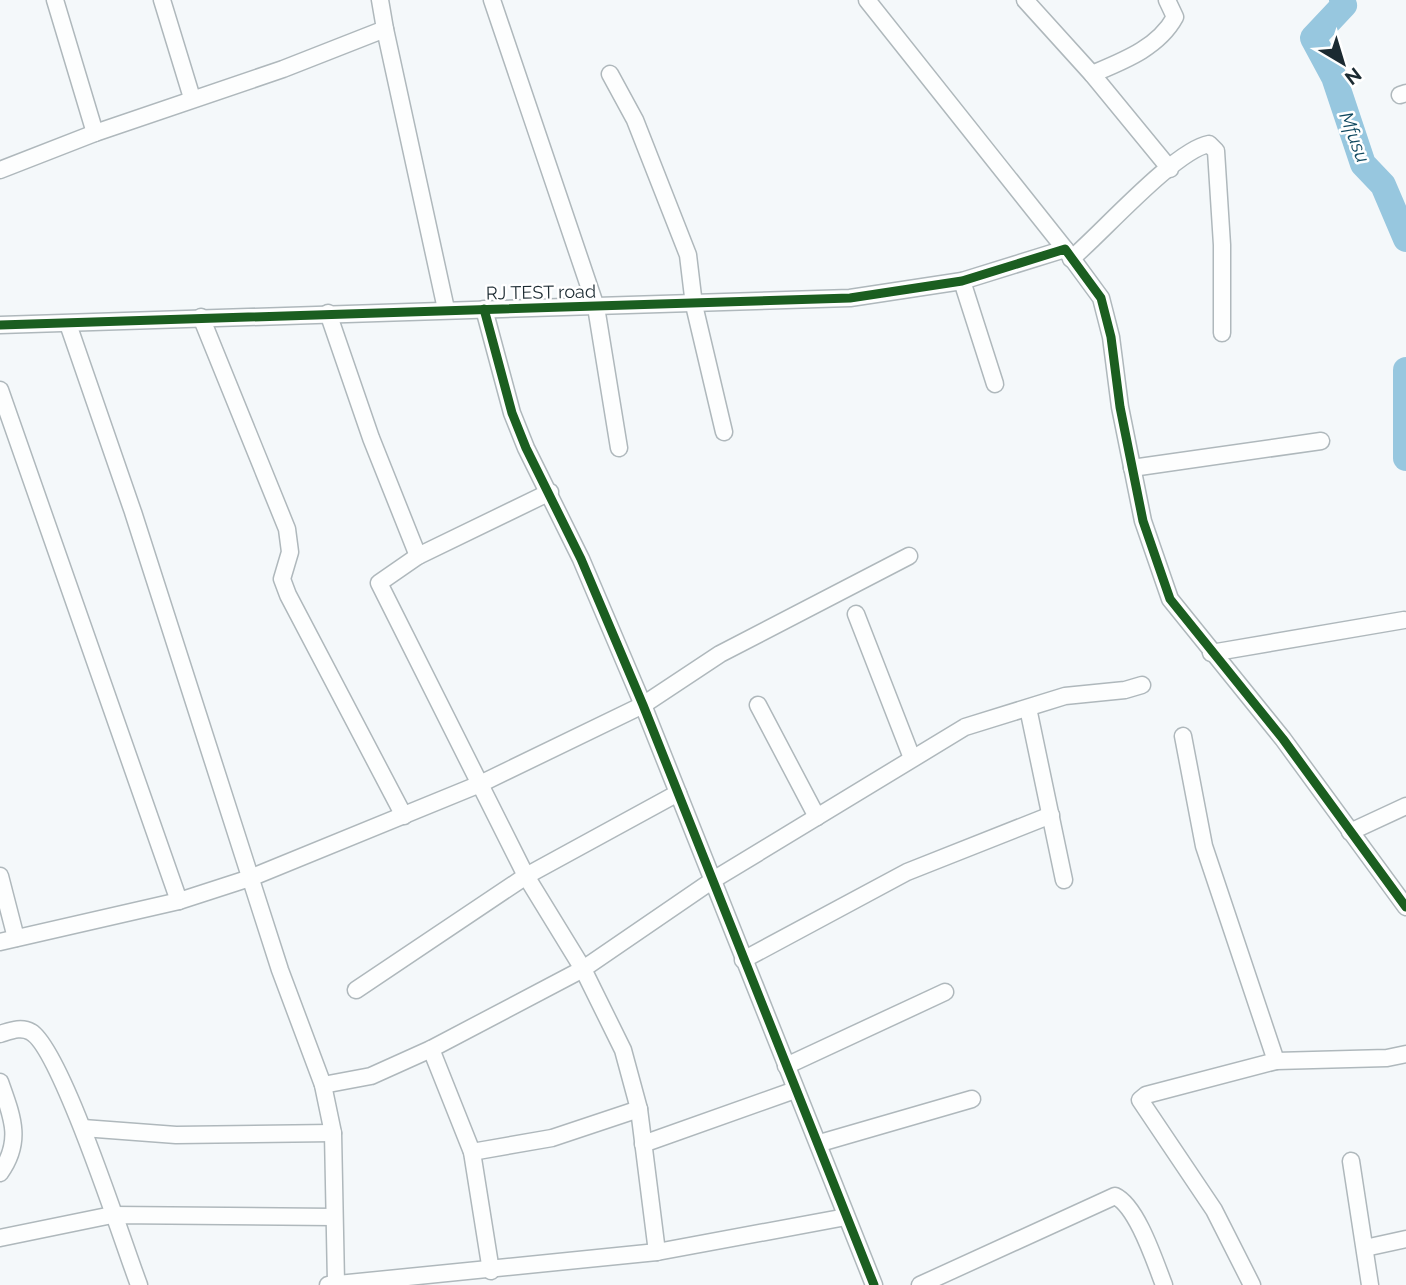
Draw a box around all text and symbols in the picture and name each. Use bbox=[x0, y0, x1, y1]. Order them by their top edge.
north arrow bbox=[1308, 28, 1378, 98]
text: N bbox=[1341, 63, 1366, 90]
water label: Mfusu bbox=[1335, 109, 1375, 166]
street label: RJ TEST road bbox=[486, 281, 596, 303]

